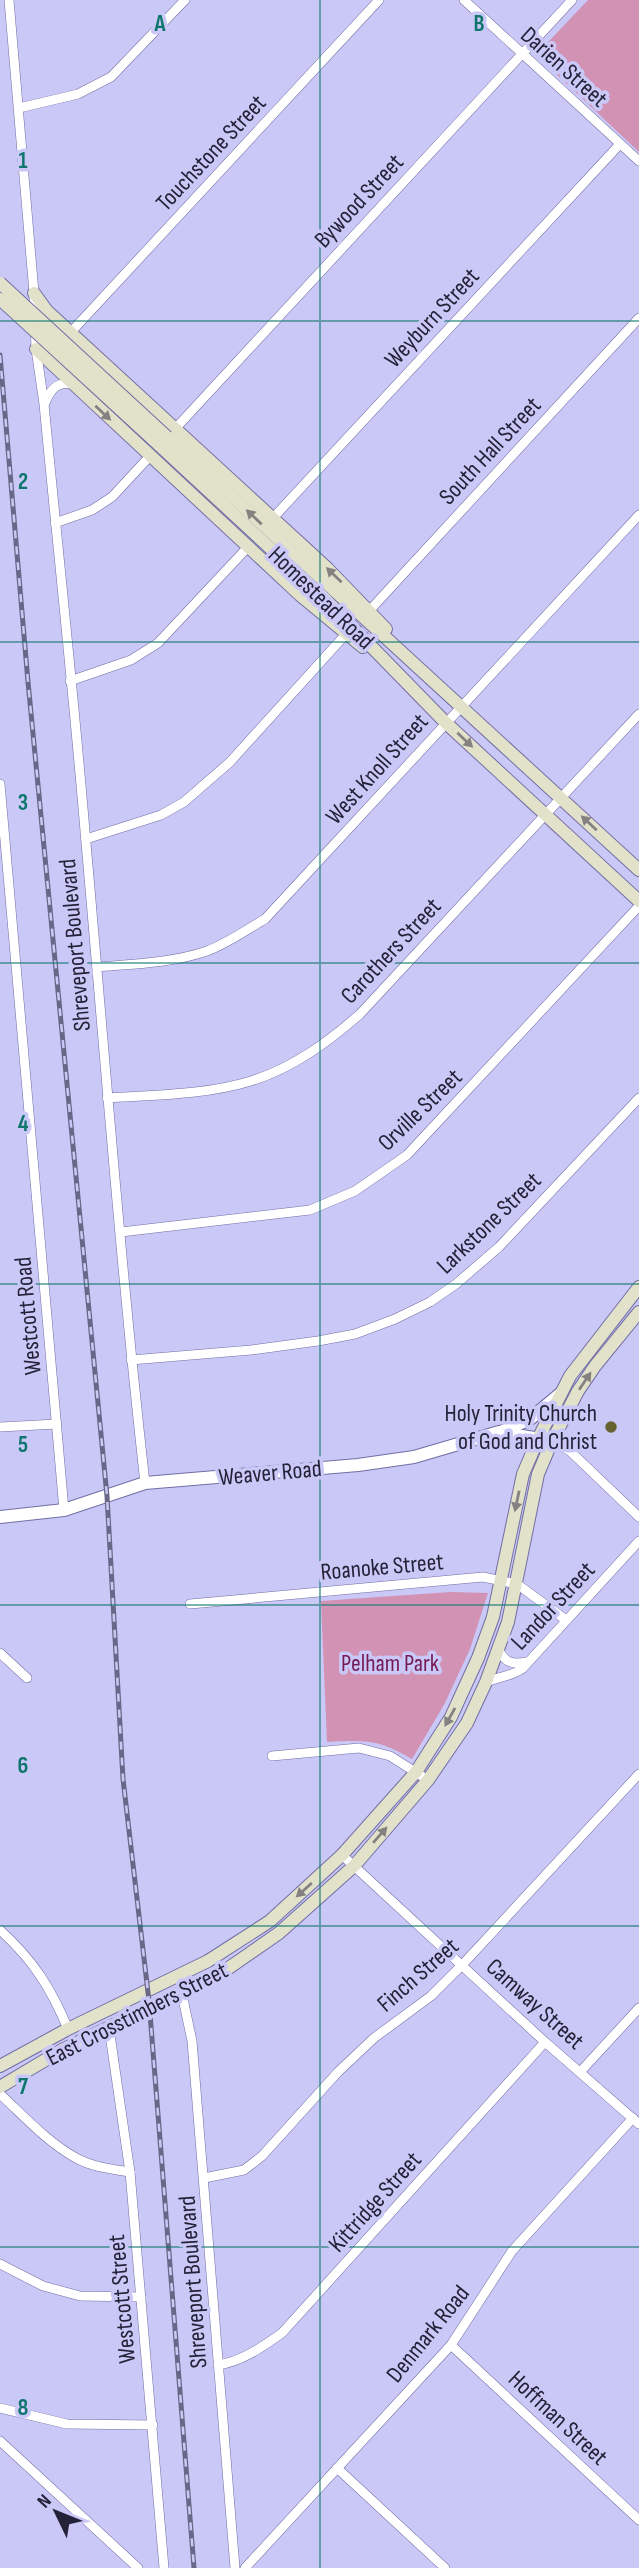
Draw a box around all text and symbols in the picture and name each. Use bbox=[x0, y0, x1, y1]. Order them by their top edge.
text: A bbox=[154, 10, 167, 38]
text: B bbox=[474, 10, 485, 38]
street label: Darien Street bbox=[515, 21, 613, 113]
street label: Touchstone Street bbox=[150, 89, 272, 217]
text: 1 bbox=[18, 147, 28, 175]
street label: Bywood Street bbox=[308, 148, 410, 254]
street label: Weyburn Street bbox=[379, 262, 485, 374]
street label: South Hall Street bbox=[433, 391, 547, 511]
one-way arrow bbox=[94, 405, 112, 421]
text: 2 bbox=[18, 468, 28, 496]
one-way arrow bbox=[245, 509, 263, 525]
street label: Homestead Road bbox=[262, 540, 380, 656]
one-way arrow bbox=[326, 568, 343, 584]
street label: West Knoll Street bbox=[320, 708, 434, 830]
one-way arrow bbox=[456, 732, 473, 748]
text: 3 bbox=[18, 789, 28, 817]
one-way arrow bbox=[580, 815, 598, 831]
street label: Shreveport Boulevard bbox=[53, 858, 97, 1032]
street label: Carothers Street bbox=[335, 892, 447, 1010]
street label: Orville Street bbox=[372, 1063, 468, 1157]
text: 4 bbox=[18, 1110, 29, 1138]
street label: Larkstone Street bbox=[431, 1166, 547, 1280]
street label: Westcott Road bbox=[8, 1256, 48, 1376]
one-way arrow bbox=[578, 1372, 592, 1390]
place label: Holy Trinity Church of God and Christ bbox=[444, 1399, 597, 1456]
marker: Holy Trinity Church of God and Christ bbox=[603, 1419, 619, 1435]
text: 5 bbox=[18, 1431, 28, 1459]
street label: Weaver Road bbox=[217, 1454, 323, 1492]
one-way arrow bbox=[511, 1490, 522, 1512]
street label: Roanoke Street bbox=[319, 1547, 445, 1587]
street label: Landor Street bbox=[505, 1556, 601, 1656]
park label: Pelham Park bbox=[341, 1649, 439, 1678]
one-way arrow bbox=[444, 1708, 456, 1727]
text: 6 bbox=[18, 1752, 28, 1780]
one-way arrow bbox=[372, 1827, 387, 1844]
one-way arrow bbox=[296, 1882, 313, 1898]
street label: Finch Street bbox=[371, 1932, 465, 2018]
street label: Camway Street bbox=[480, 1952, 590, 2056]
street label: East Crosstimbers Street bbox=[41, 1956, 233, 2072]
text: 7 bbox=[18, 2073, 28, 2101]
street label: Kittridge Street bbox=[322, 2146, 428, 2258]
street label: Shreveport Boulevard bbox=[173, 2195, 213, 2369]
street label: Westcott Street bbox=[102, 2233, 142, 2365]
street label: Denmark Road bbox=[380, 2280, 476, 2388]
street label: Hoffman Street bbox=[502, 2365, 614, 2471]
text: 8 bbox=[18, 2394, 29, 2422]
north arrow bbox=[21, 2477, 91, 2547]
text: N bbox=[33, 2490, 57, 2513]

